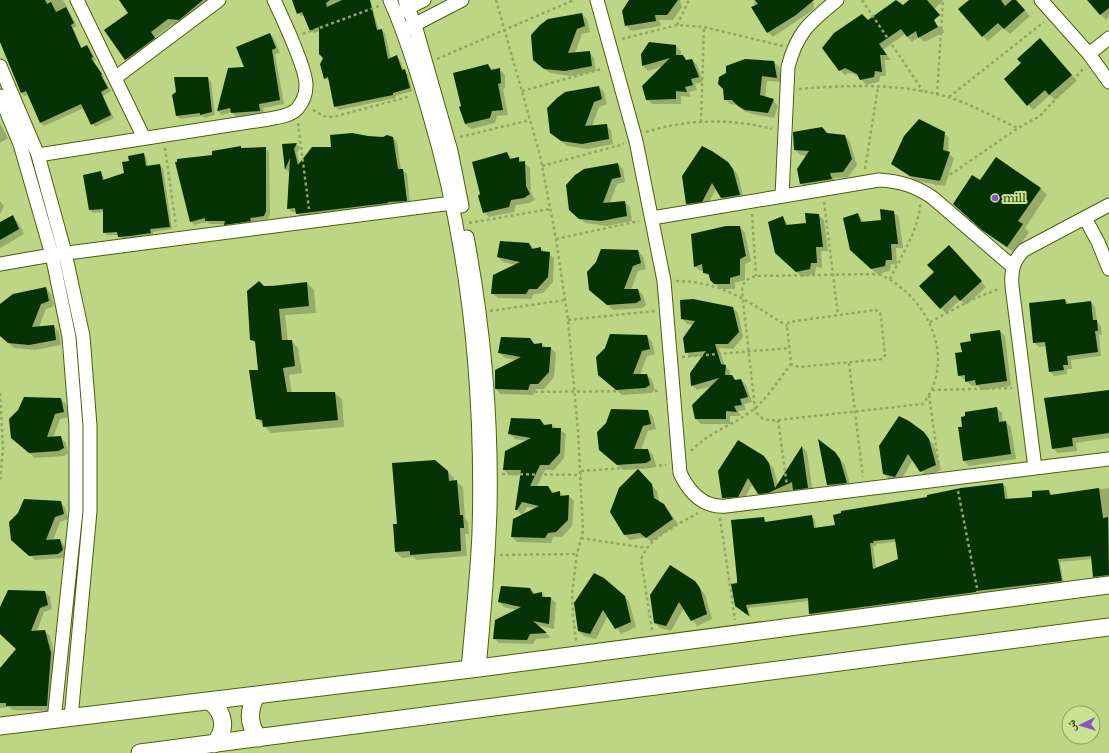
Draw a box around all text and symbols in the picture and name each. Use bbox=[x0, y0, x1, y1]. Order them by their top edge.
place label: mill bbox=[1003, 191, 1026, 205]
marker: mill bbox=[990, 193, 1000, 203]
north arrow bbox=[1061, 705, 1101, 745]
text: ش bbox=[1064, 719, 1079, 732]

